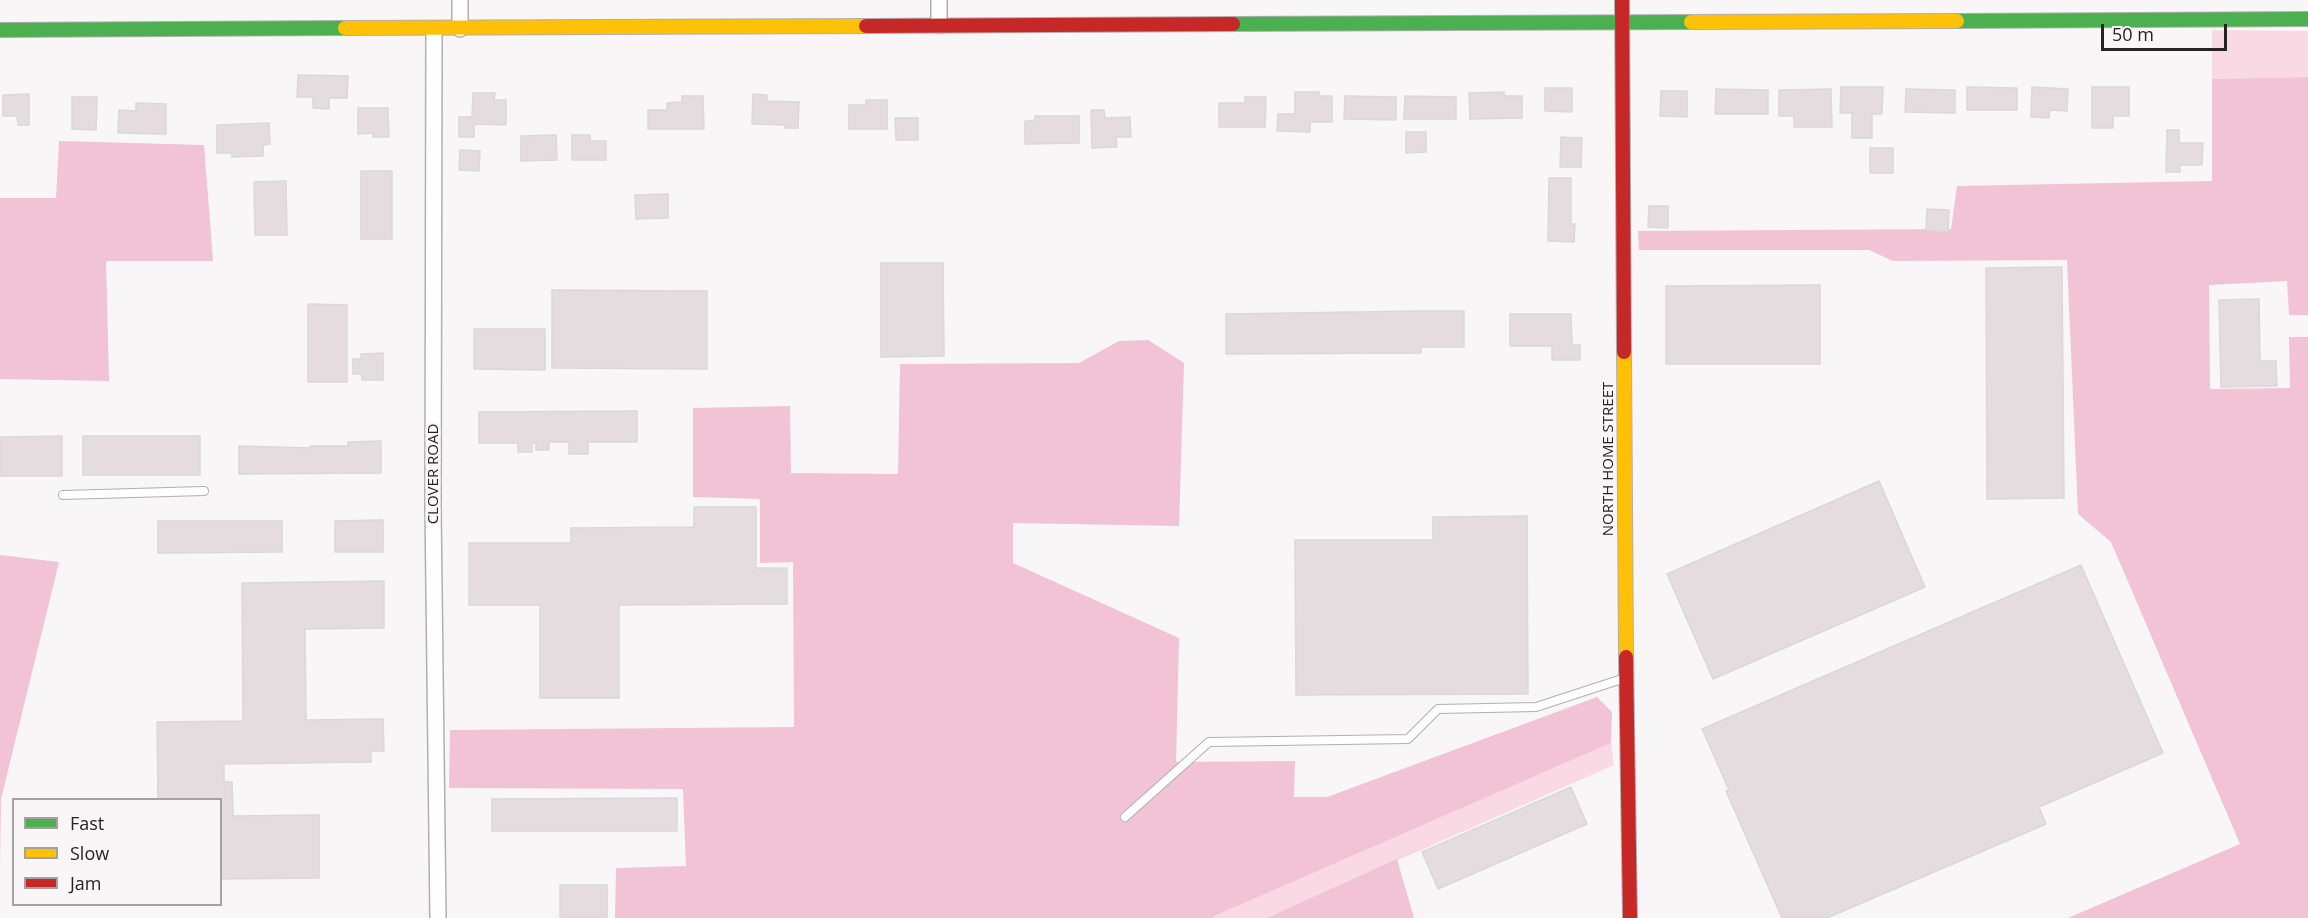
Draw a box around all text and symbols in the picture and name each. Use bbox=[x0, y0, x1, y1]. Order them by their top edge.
scale bar bbox=[2104, 12, 2230, 50]
text: 50 m bbox=[2112, 22, 2154, 46]
street label: NORTH HOME STREET bbox=[1600, 382, 1618, 536]
street label: CLOVER ROAD bbox=[425, 424, 443, 524]
legend bbox=[12, 798, 222, 906]
text: Fast bbox=[70, 811, 104, 835]
text: Slow bbox=[70, 841, 109, 865]
text: Jam bbox=[70, 871, 102, 895]

